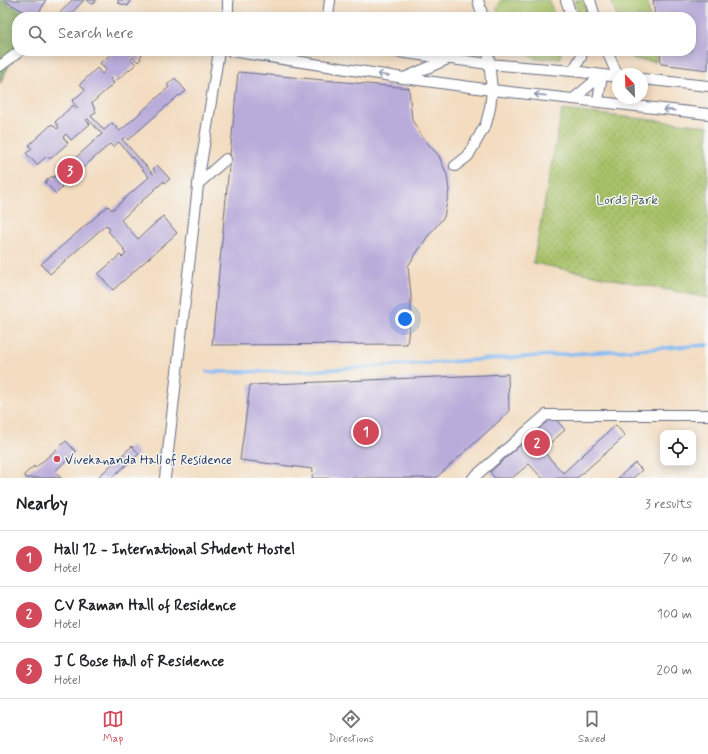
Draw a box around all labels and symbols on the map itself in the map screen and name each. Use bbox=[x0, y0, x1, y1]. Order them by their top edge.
north arrow bbox=[612, 68, 648, 104]
one-way arrow bbox=[377, 71, 390, 79]
one-way arrow bbox=[534, 91, 547, 99]
one-way arrow bbox=[663, 106, 676, 113]
pin: 3 bbox=[57, 156, 83, 186]
park label: Lords Park bbox=[596, 192, 658, 209]
your location bbox=[395, 309, 415, 329]
pin: 1 bbox=[353, 417, 379, 447]
pin: 2 bbox=[524, 428, 550, 458]
place label: Vivekananda Hall of Residence bbox=[65, 452, 232, 469]
marker: Vivekananda Hall of Residence bbox=[52, 454, 62, 464]

